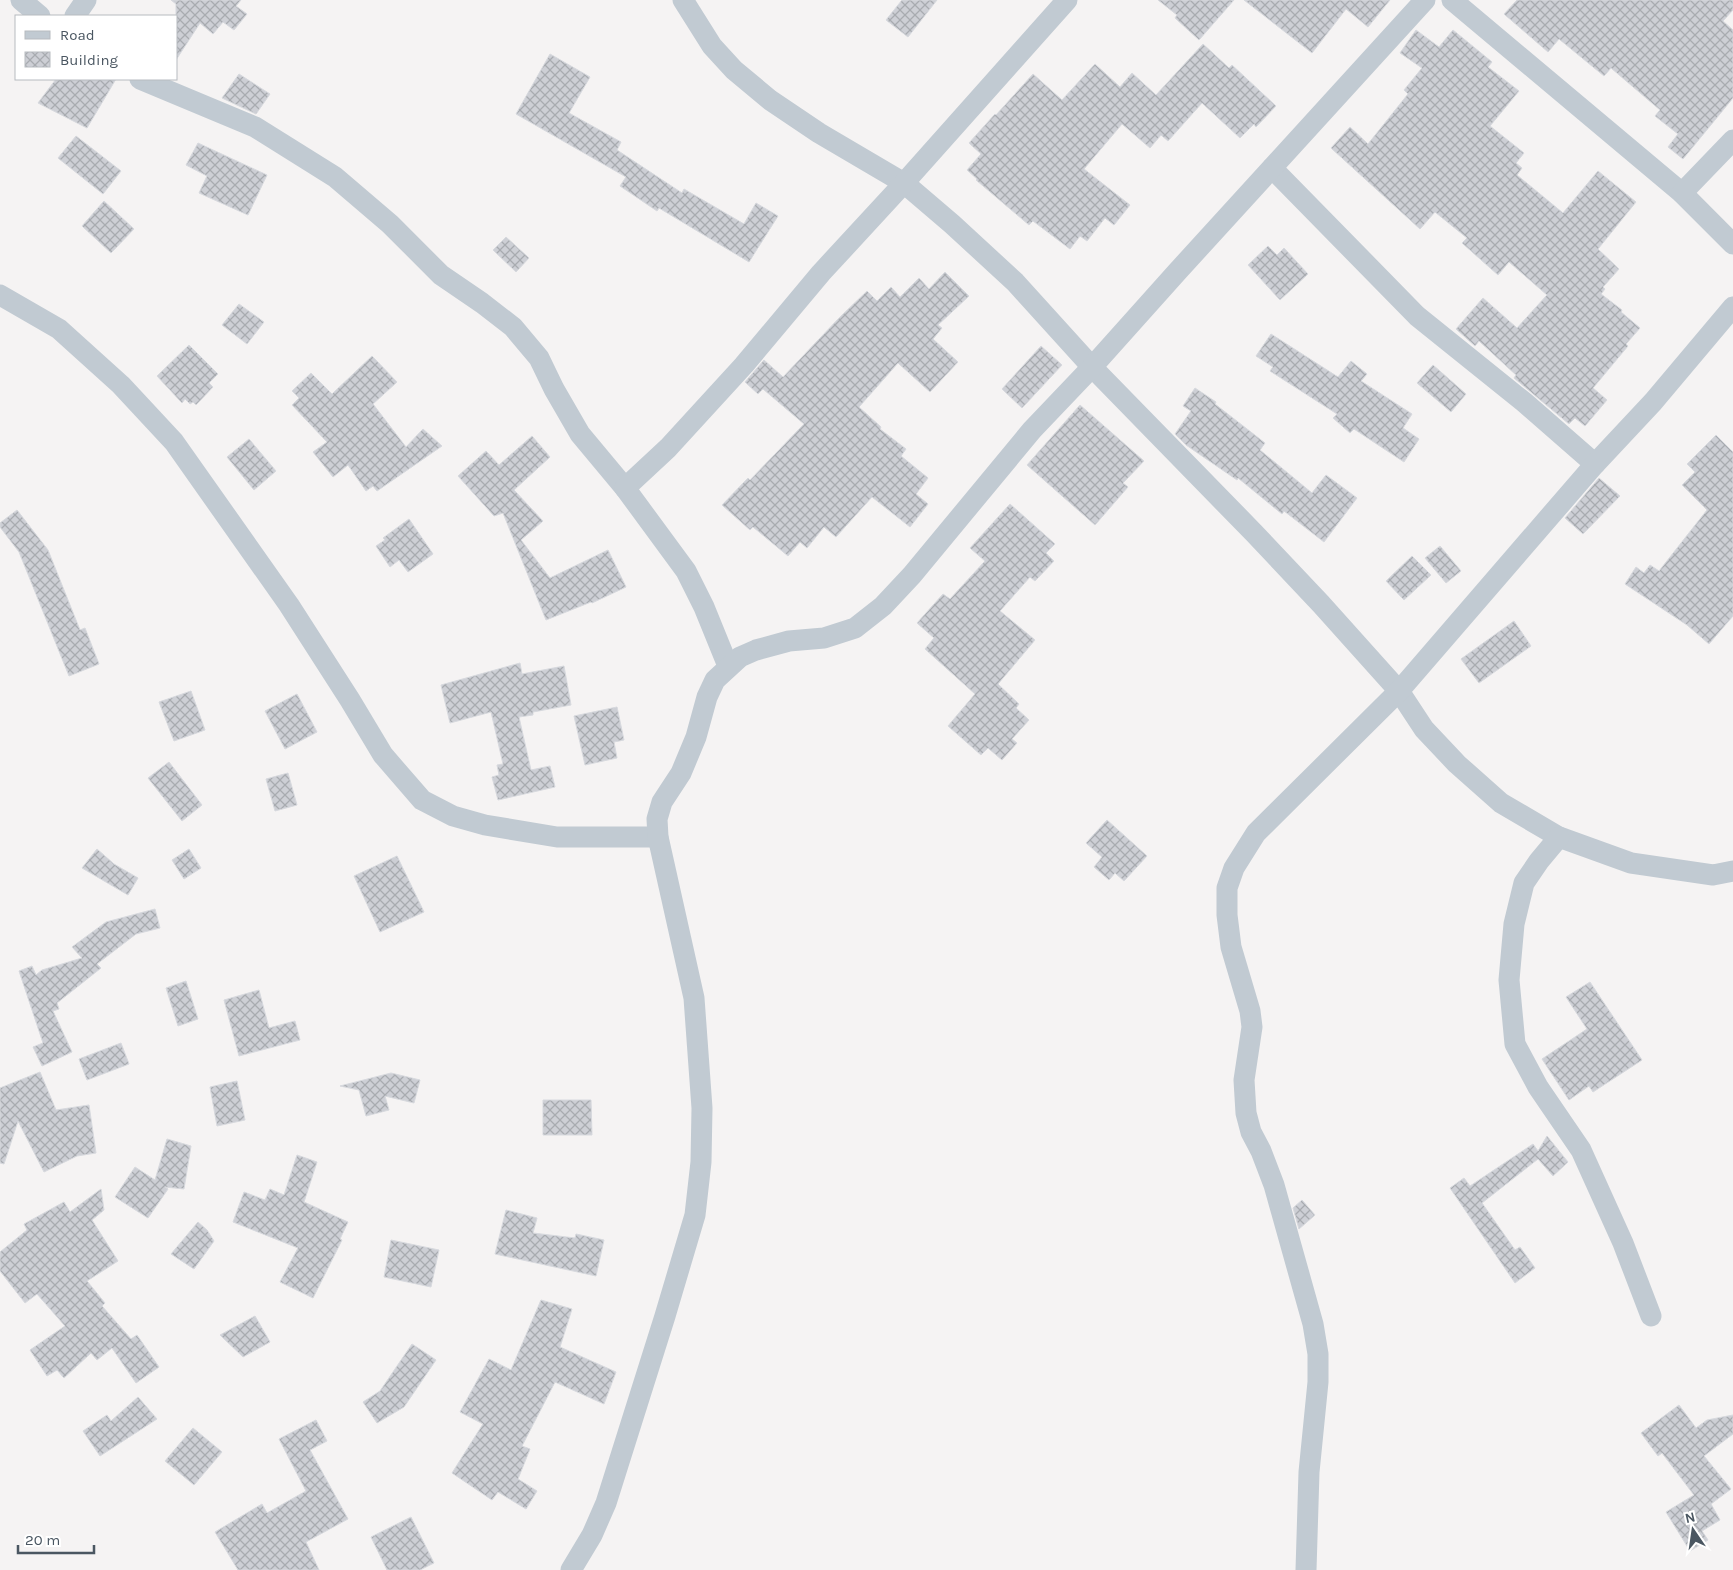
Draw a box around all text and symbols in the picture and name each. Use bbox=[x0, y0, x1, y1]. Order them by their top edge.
legend bbox=[15, 15, 178, 80]
text: Road bbox=[60, 26, 95, 44]
text: Building bbox=[60, 51, 118, 69]
north arrow bbox=[1668, 1505, 1718, 1555]
text: N bbox=[1683, 1508, 1697, 1527]
scale bar bbox=[18, 1522, 94, 1554]
text: 20 m bbox=[25, 1531, 60, 1549]

